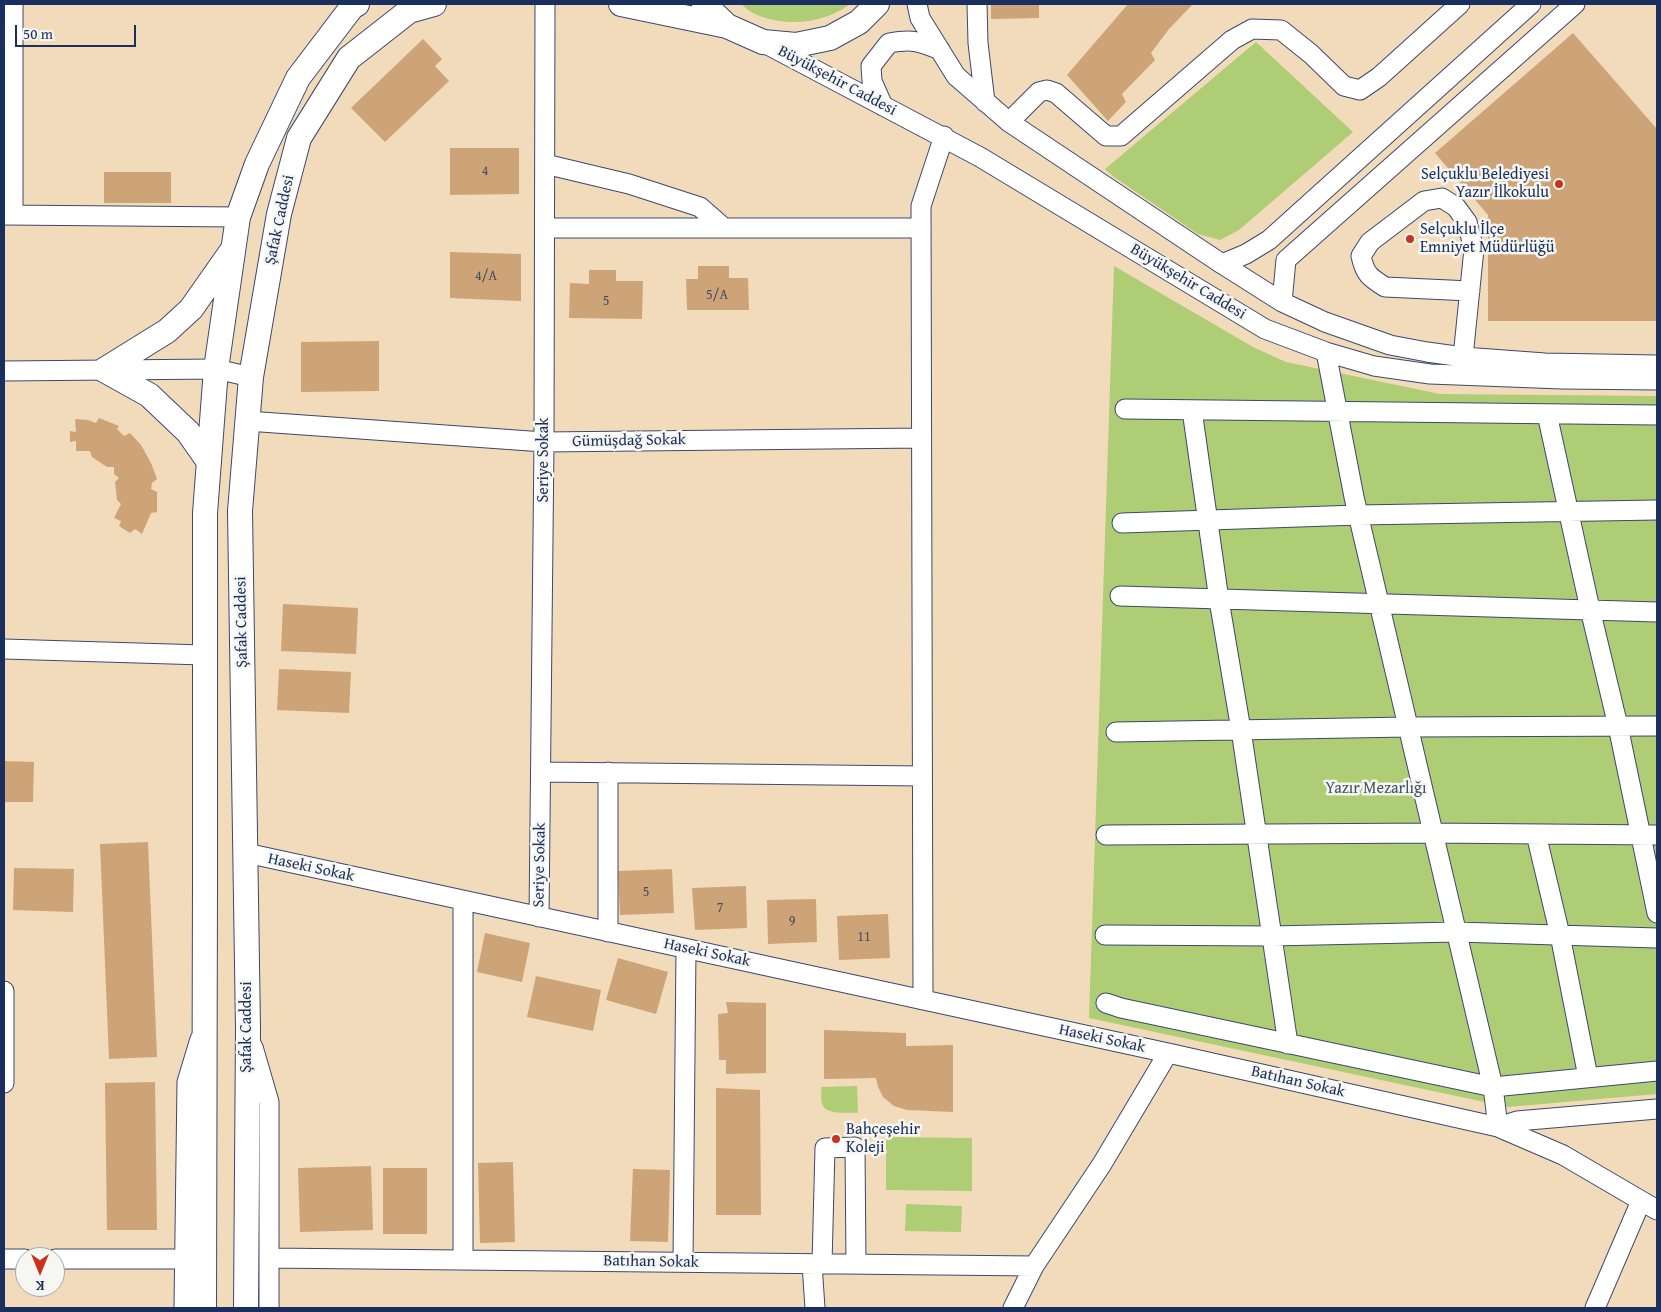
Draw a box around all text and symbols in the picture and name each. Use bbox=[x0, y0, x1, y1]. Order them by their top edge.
scale bar bbox=[18, 15, 139, 47]
text: 50 m bbox=[23, 23, 53, 44]
street label: Büyükşehir Caddesi bbox=[774, 42, 900, 120]
house number: 4 bbox=[482, 163, 488, 179]
place label: Selçuklu Belediyesi Yazır İlkokulu bbox=[1421, 165, 1549, 203]
street label: Şafak Caddesi bbox=[261, 173, 299, 267]
marker: Selçuklu Belediyesi Yazır İlkokulu bbox=[1553, 178, 1565, 190]
place label: Selçuklu İlçe Emniyet Müdürlüğü bbox=[1420, 220, 1554, 258]
marker: Selçuklu İlçe Emniyet Müdürlüğü bbox=[1404, 233, 1416, 245]
street label: Büyükşehir Caddesi bbox=[1127, 240, 1249, 324]
house number: 4/A bbox=[475, 268, 497, 284]
house number: 5/A bbox=[706, 287, 728, 303]
house number: 5 bbox=[603, 293, 609, 309]
street label: Seriye Sokak bbox=[534, 418, 554, 502]
street label: Gümüşdağ Sokak bbox=[572, 430, 686, 452]
street label: Şafak Caddesi bbox=[232, 576, 252, 668]
park label: Yazır Mezarlığı bbox=[1325, 779, 1427, 799]
street label: Seriye Sokak bbox=[530, 822, 550, 908]
street label: Haseki Sokak bbox=[266, 849, 356, 887]
house number: 5 bbox=[643, 884, 649, 900]
house number: 7 bbox=[717, 900, 723, 916]
house number: 9 bbox=[789, 913, 795, 929]
house number: 11 bbox=[857, 929, 871, 945]
street label: Haseki Sokak bbox=[662, 934, 752, 972]
street label: Şafak Caddesi bbox=[237, 981, 257, 1073]
street label: Haseki Sokak bbox=[1057, 1020, 1147, 1058]
street label: Batıhan Sokak bbox=[1249, 1062, 1347, 1102]
place label: Bahçeşehir Koleji bbox=[846, 1120, 920, 1158]
marker: Bahçeşehir Koleji bbox=[830, 1133, 842, 1145]
north arrow bbox=[15, 1247, 65, 1297]
street label: Batıhan Sokak bbox=[603, 1252, 699, 1272]
text: K bbox=[36, 1276, 44, 1296]

